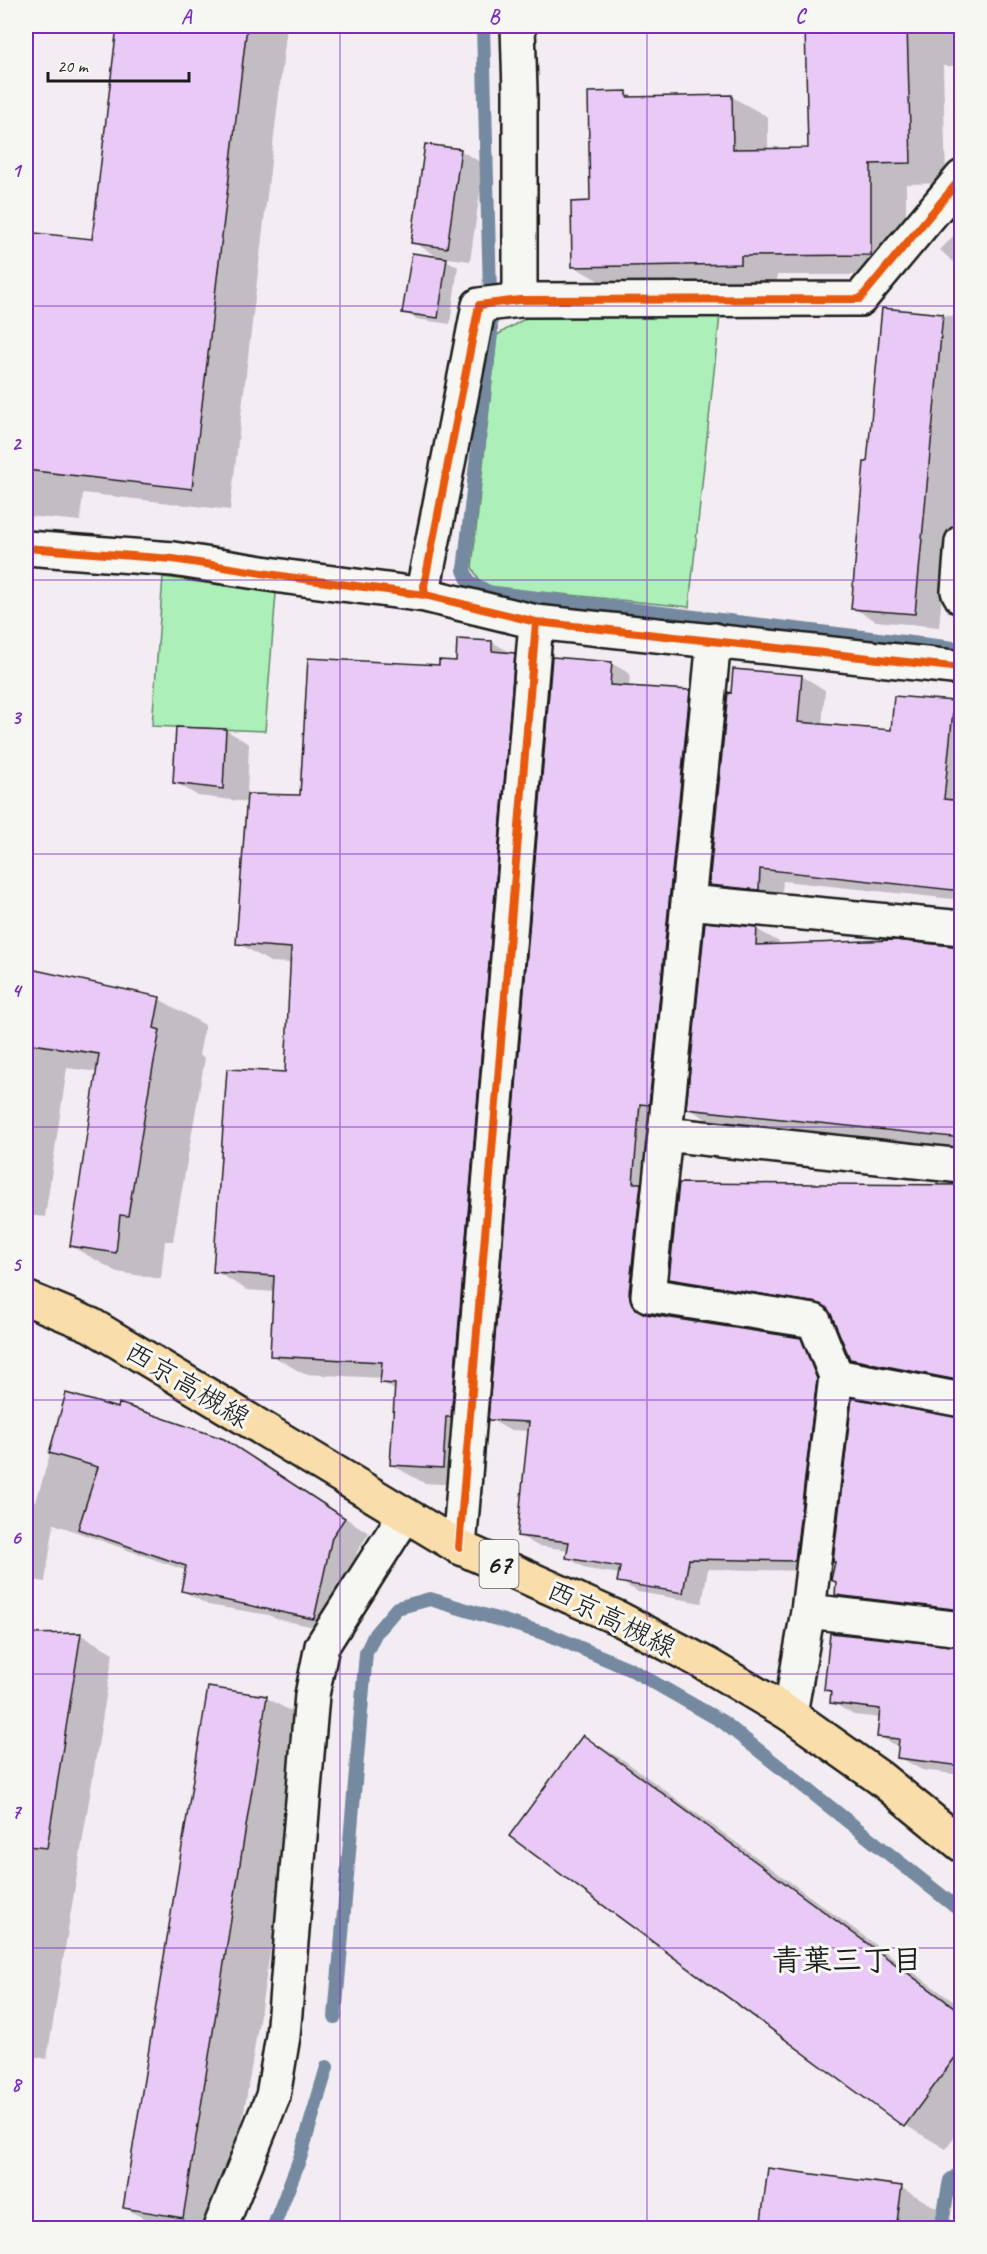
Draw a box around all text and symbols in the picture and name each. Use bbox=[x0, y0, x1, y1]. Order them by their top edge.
text: A bbox=[181, 4, 193, 29]
text: B bbox=[489, 4, 501, 29]
text: C bbox=[795, 4, 807, 29]
scale bar bbox=[48, 45, 189, 83]
text: 20 m bbox=[57, 55, 90, 77]
text: 1 bbox=[12, 158, 23, 183]
text: 2 bbox=[12, 431, 23, 456]
text: 3 bbox=[12, 705, 23, 730]
text: 4 bbox=[12, 978, 24, 1003]
text: 5 bbox=[12, 1252, 23, 1277]
street label: 西京高槻線 bbox=[119, 1333, 257, 1435]
text: 6 bbox=[11, 1525, 22, 1550]
road number: 67 bbox=[480, 1540, 518, 1588]
street label: 西京高槻線 bbox=[541, 1572, 682, 1665]
text: 7 bbox=[12, 1799, 23, 1824]
district label: 青葉三丁目 bbox=[772, 1941, 922, 1979]
text: 8 bbox=[12, 2072, 24, 2097]

